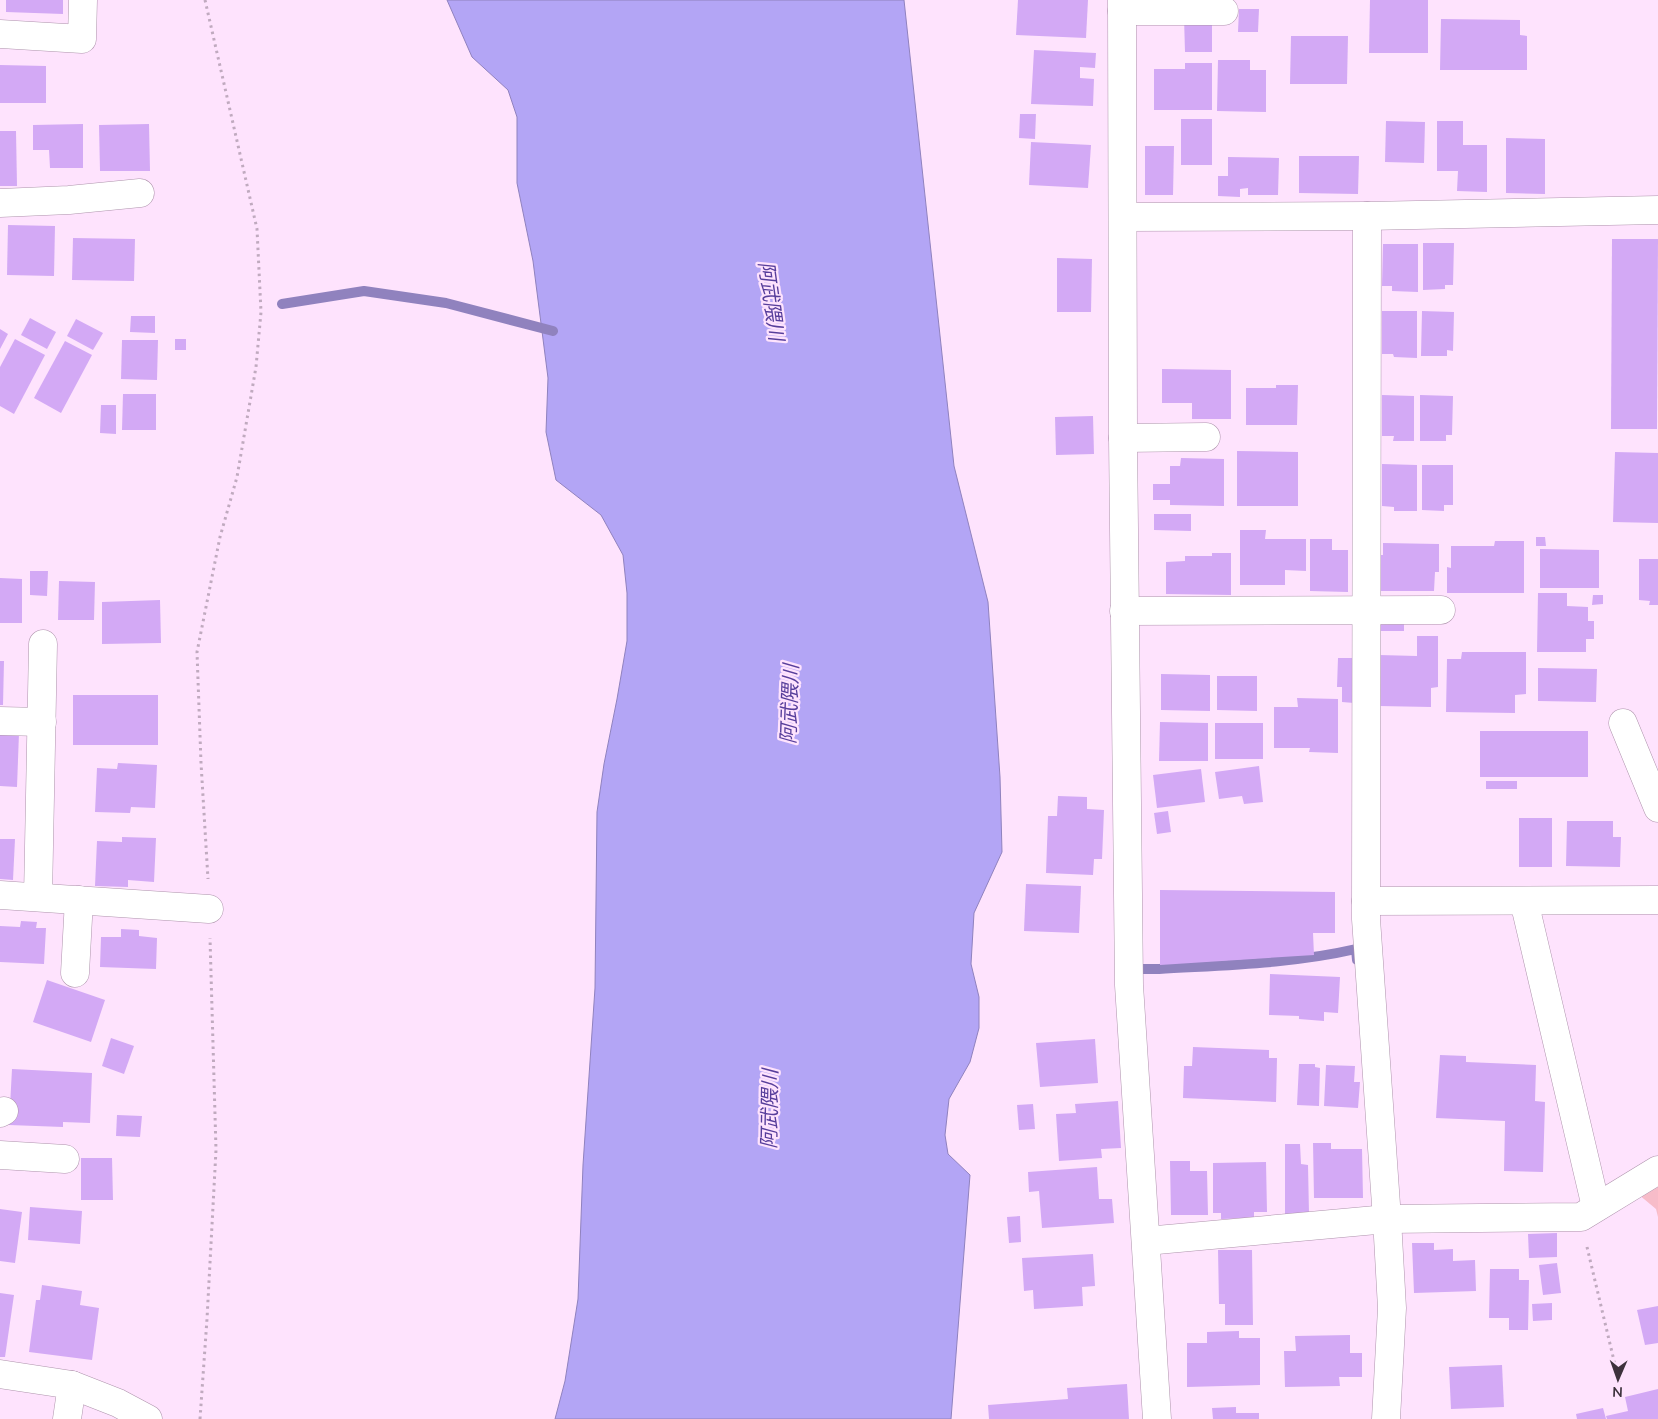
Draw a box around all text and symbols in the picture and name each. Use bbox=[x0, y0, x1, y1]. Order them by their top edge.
water label: 阿武隈川 bbox=[754, 260, 790, 344]
water label: 阿武隈川 bbox=[775, 662, 803, 744]
water label: 阿武隈川 bbox=[756, 1067, 782, 1149]
north arrow bbox=[1593, 1354, 1643, 1404]
text: N bbox=[1612, 1383, 1623, 1401]

